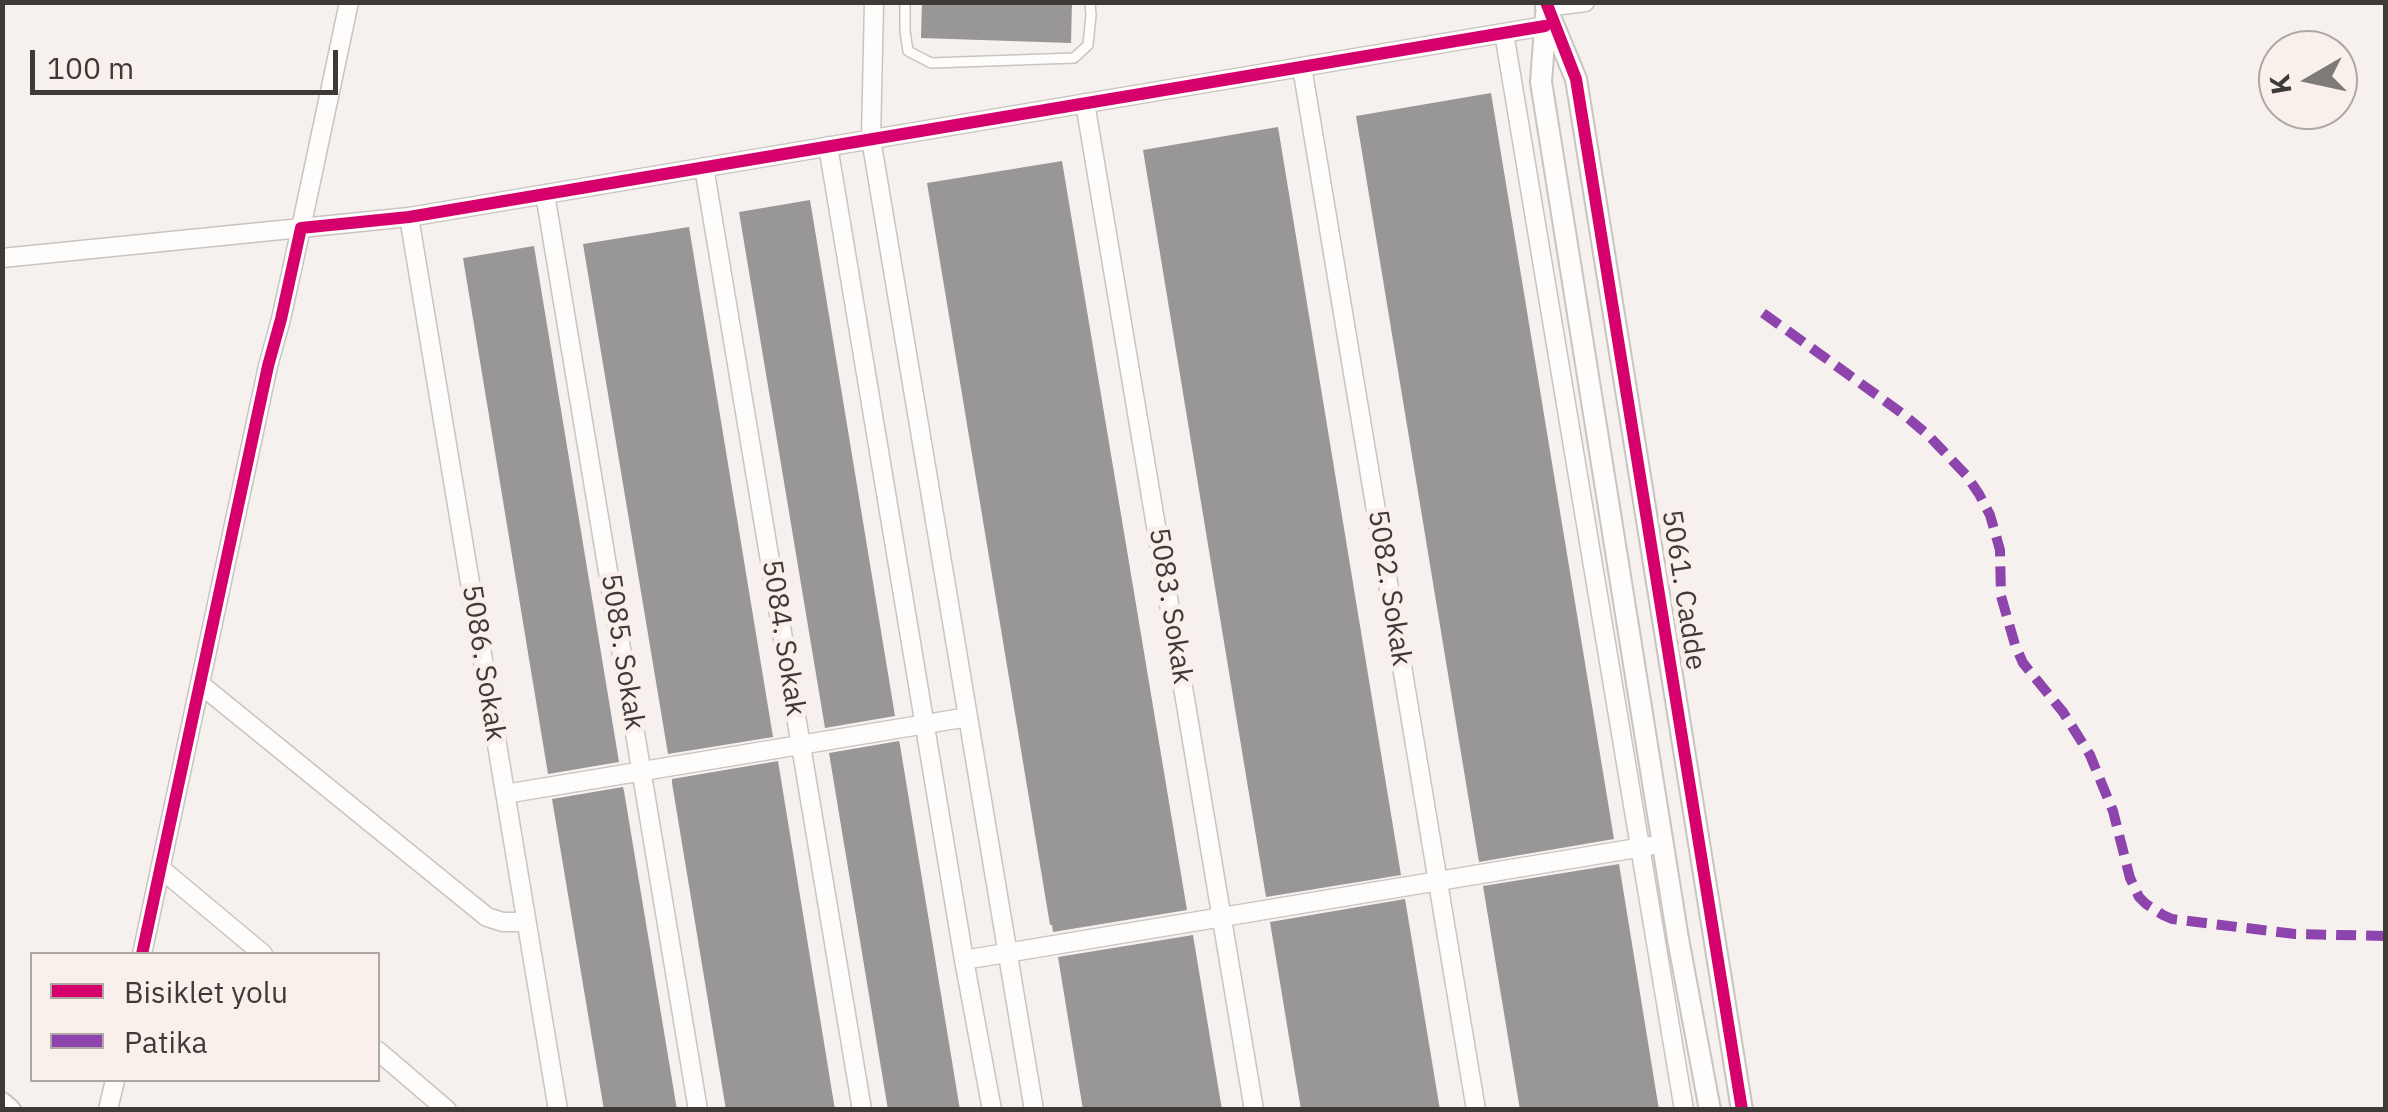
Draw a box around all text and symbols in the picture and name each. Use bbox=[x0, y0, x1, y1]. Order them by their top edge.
scale bar bbox=[35, 30, 342, 92]
north arrow bbox=[2258, 30, 2358, 130]
text: 100 m bbox=[47, 48, 134, 87]
text: K bbox=[2260, 72, 2300, 97]
street label: 5082. Sokak bbox=[1360, 507, 1418, 669]
street label: 5061. Cadde bbox=[1654, 508, 1712, 672]
street label: 5083. Sokak bbox=[1141, 525, 1199, 687]
street label: 5084. Sokak bbox=[754, 557, 812, 719]
street label: 5085. Sokak bbox=[593, 571, 651, 733]
street label: 5086. Sokak bbox=[454, 582, 512, 744]
legend bbox=[30, 952, 380, 1082]
text: Bisiklet yolu bbox=[124, 972, 288, 1011]
text: Patika bbox=[124, 1022, 208, 1061]

